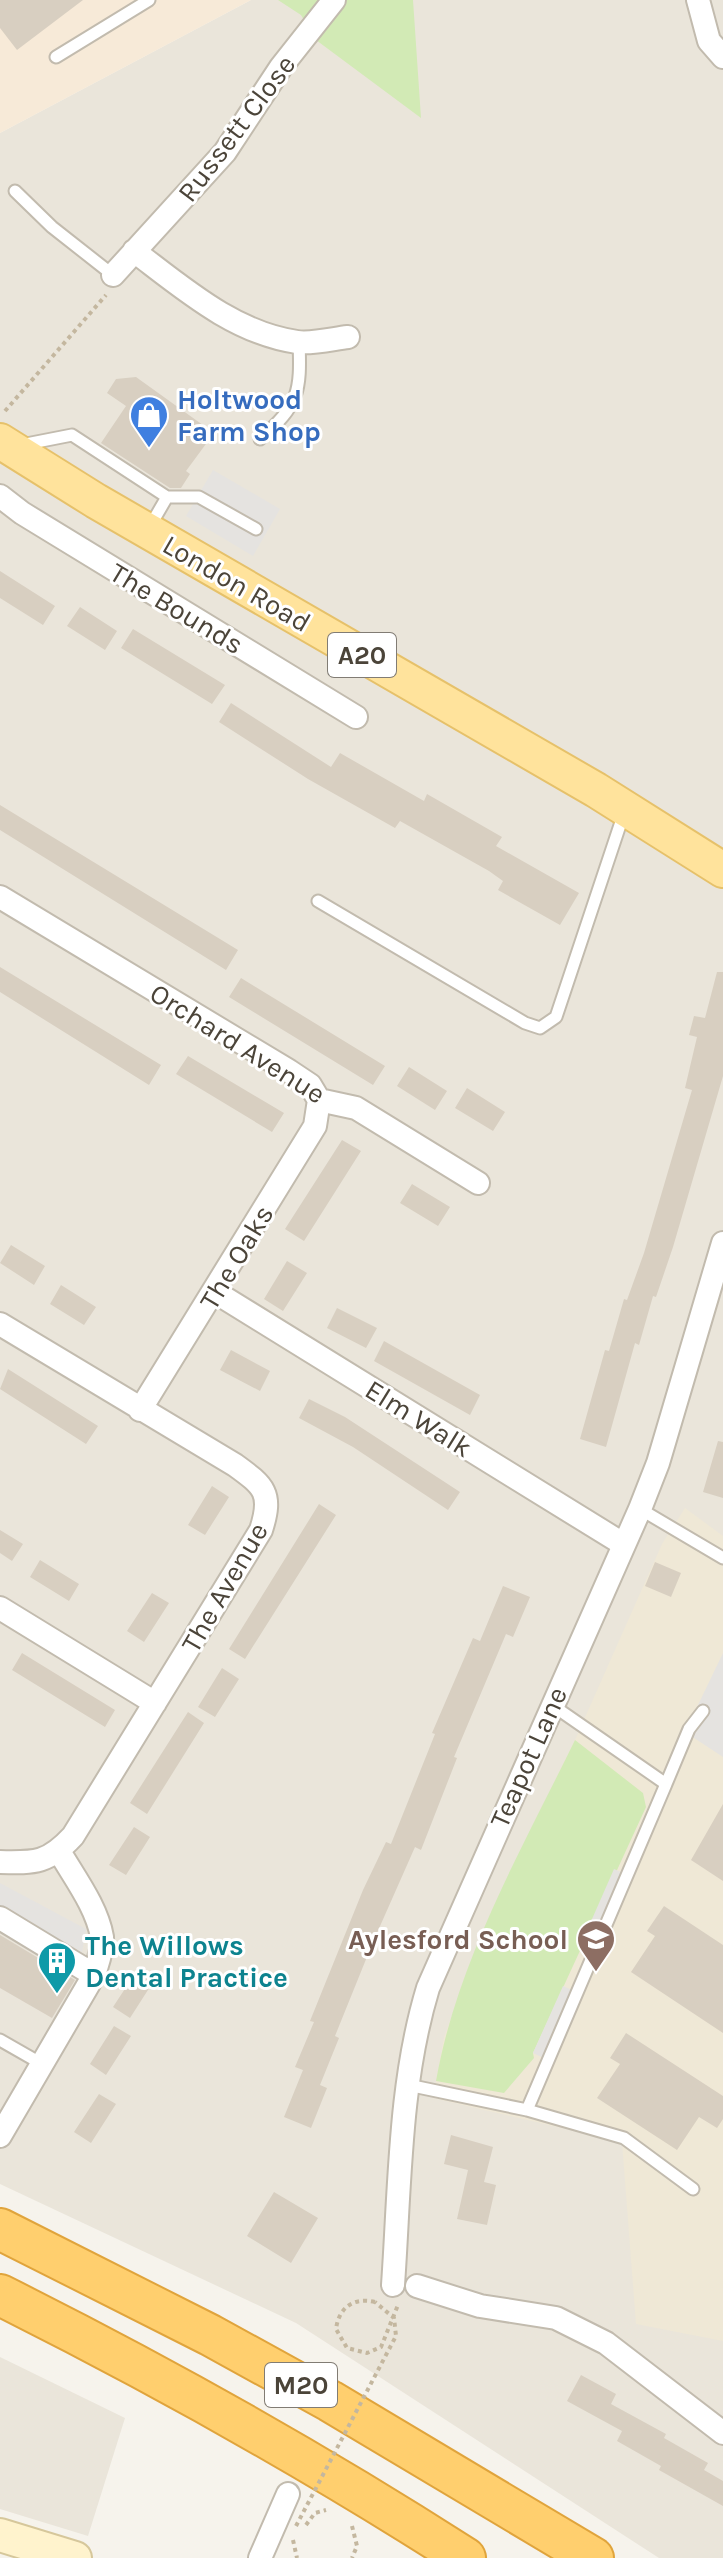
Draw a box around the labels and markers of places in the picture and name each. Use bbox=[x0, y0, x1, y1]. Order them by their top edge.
place label: Holtwood Farm Shop bbox=[177, 383, 321, 448]
shop icon: Holtwood Farm Shop bbox=[128, 394, 170, 449]
school or university icon: Aylesford School bbox=[575, 1918, 617, 1973]
place label: Aylesford School bbox=[348, 1923, 568, 1956]
place label: The Willows Dental Practice bbox=[85, 1929, 288, 1994]
building icon: The Willows Dental Practice bbox=[36, 1940, 78, 1995]

